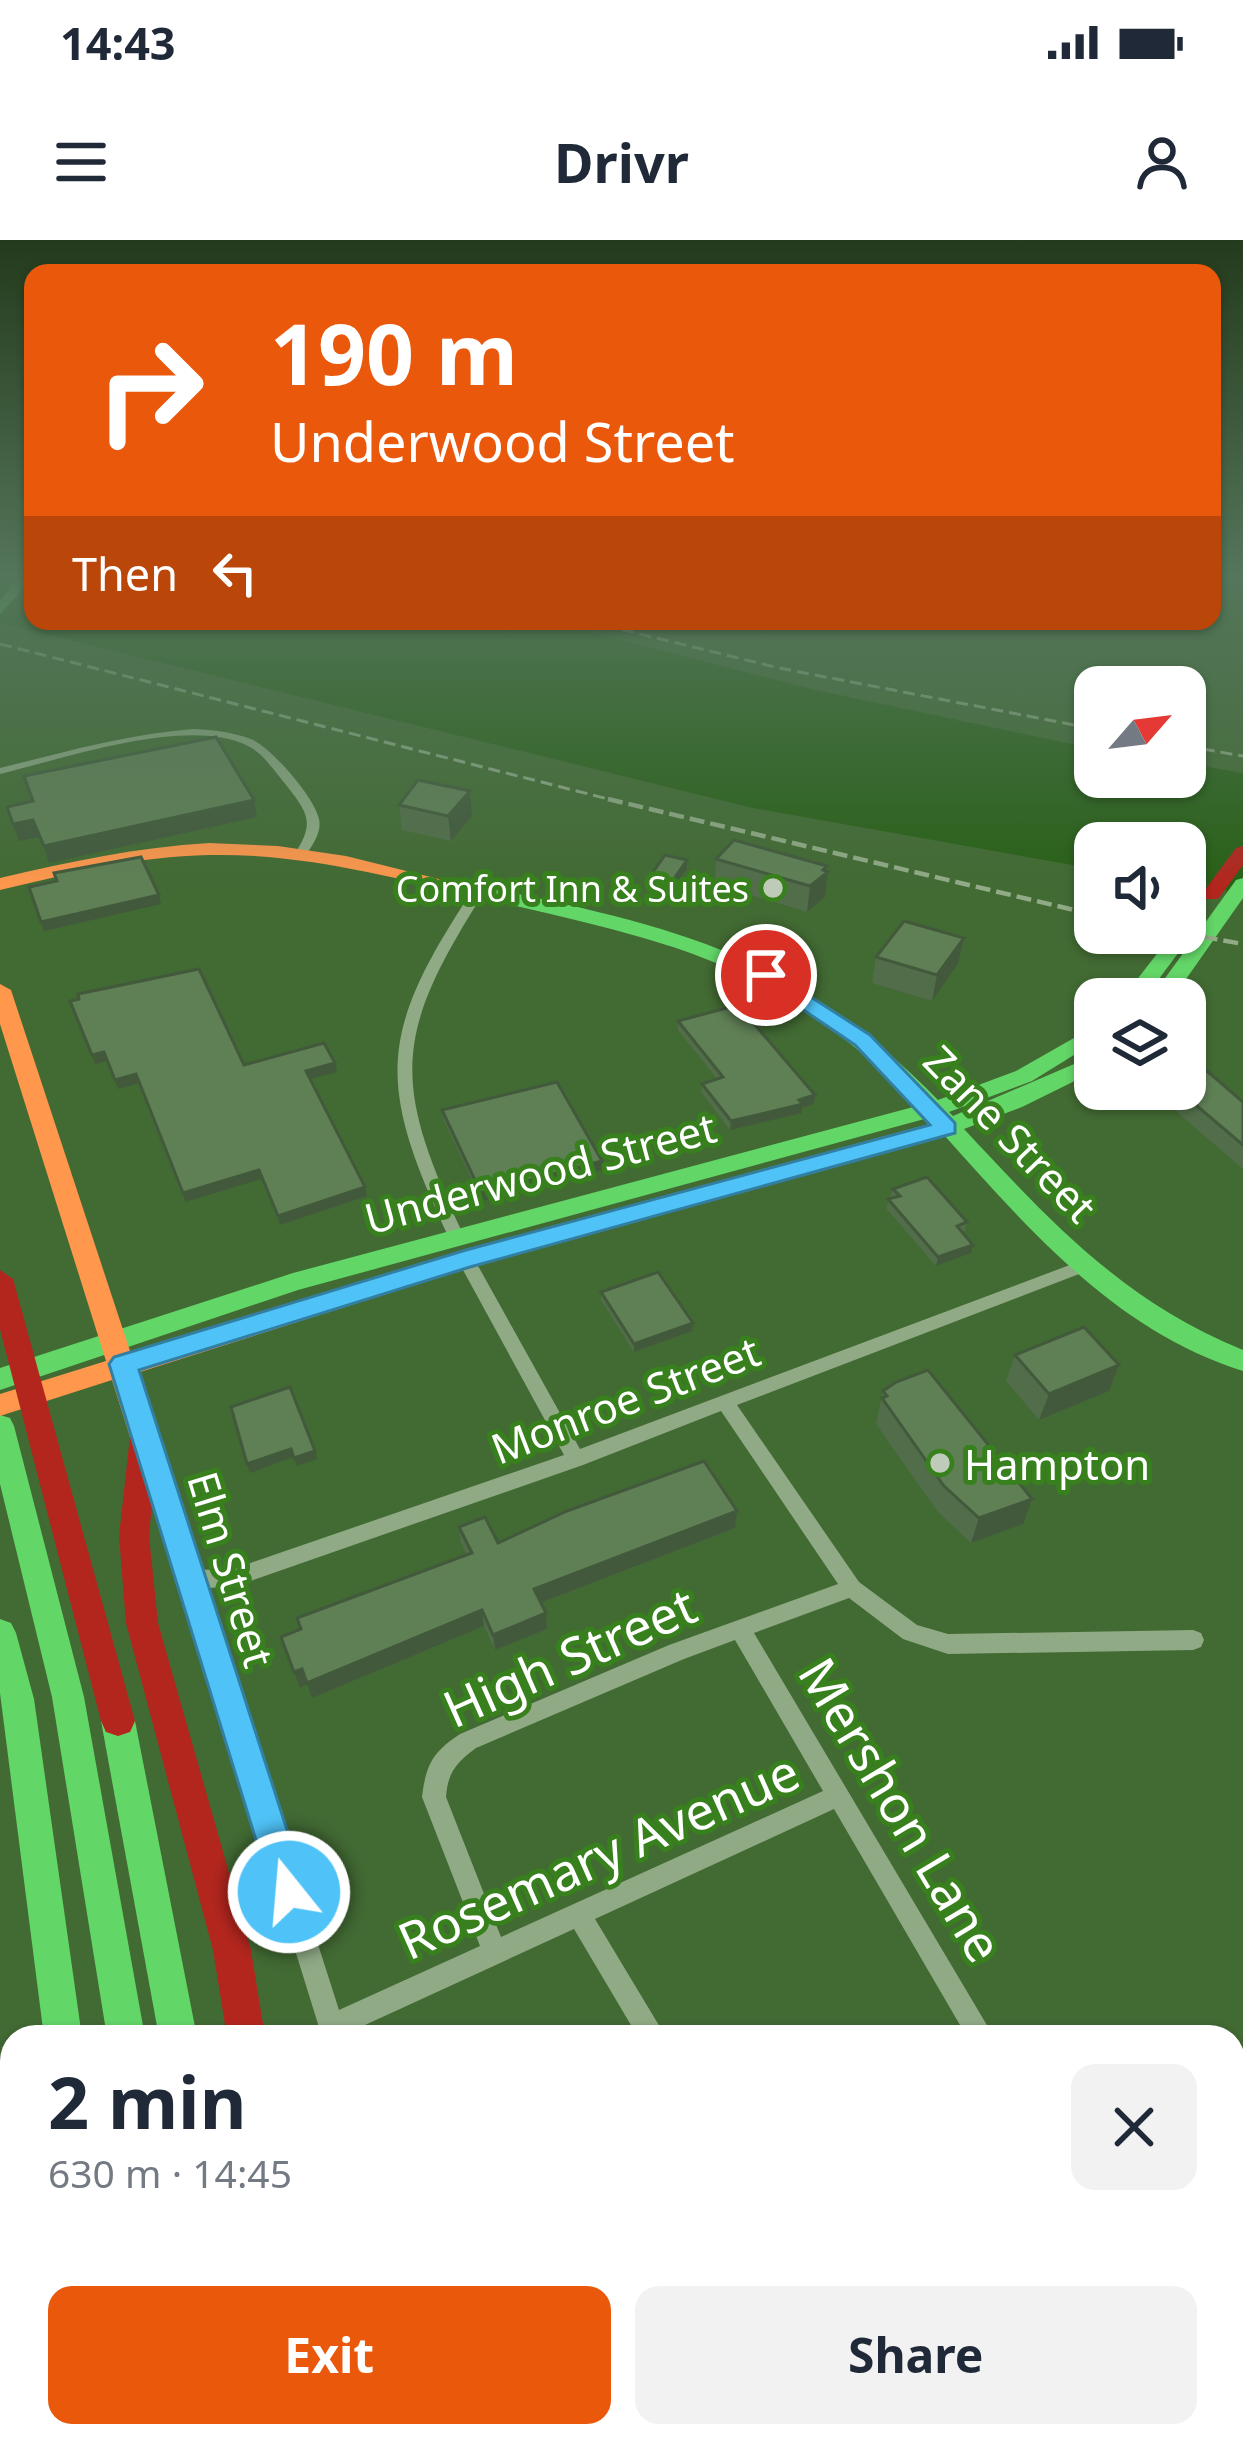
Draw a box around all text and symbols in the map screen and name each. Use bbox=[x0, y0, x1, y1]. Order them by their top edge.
text: 14:43 bbox=[60, 12, 176, 73]
text: Drivr bbox=[554, 125, 689, 199]
icon: menu bbox=[48, 129, 114, 195]
icon: person bbox=[1129, 129, 1195, 195]
text: 190 m bbox=[270, 295, 518, 410]
icon: right bbox=[72, 312, 228, 468]
text: Underwood Street bbox=[270, 404, 735, 478]
icon: left bbox=[202, 540, 268, 606]
text: Then bbox=[72, 543, 178, 604]
north arrow bbox=[1074, 666, 1206, 798]
map controls bbox=[1074, 666, 1206, 1110]
button: sound bbox=[1074, 822, 1206, 954]
place label: Comfort Inn & Suites bbox=[396, 864, 749, 913]
marker: Comfort Inn & Suites bbox=[760, 875, 786, 901]
pin bbox=[715, 924, 817, 1026]
icon: arrive bbox=[733, 942, 799, 1008]
button: layers bbox=[1074, 978, 1206, 1110]
street label: Zane Street bbox=[912, 1032, 1110, 1234]
street label: Underwood Street bbox=[358, 1098, 722, 1246]
street label: Monroe Street bbox=[483, 1322, 767, 1476]
place label: Hampton bbox=[964, 1435, 1150, 1492]
marker: Hampton bbox=[927, 1450, 953, 1476]
street label: Elm Street bbox=[175, 1464, 289, 1674]
street label: High Street bbox=[432, 1569, 706, 1743]
street label: Mershon Lane bbox=[784, 1644, 1020, 1974]
street label: Rosemary Avenue bbox=[387, 1735, 809, 1975]
position arrow bbox=[226, 1829, 352, 1955]
text: 2 min bbox=[48, 2052, 246, 2150]
button: close bbox=[1071, 2064, 1197, 2190]
text: 630 m · 14:45 bbox=[48, 2146, 292, 2199]
button: Exit bbox=[48, 2286, 611, 2424]
button: Share bbox=[635, 2286, 1197, 2424]

